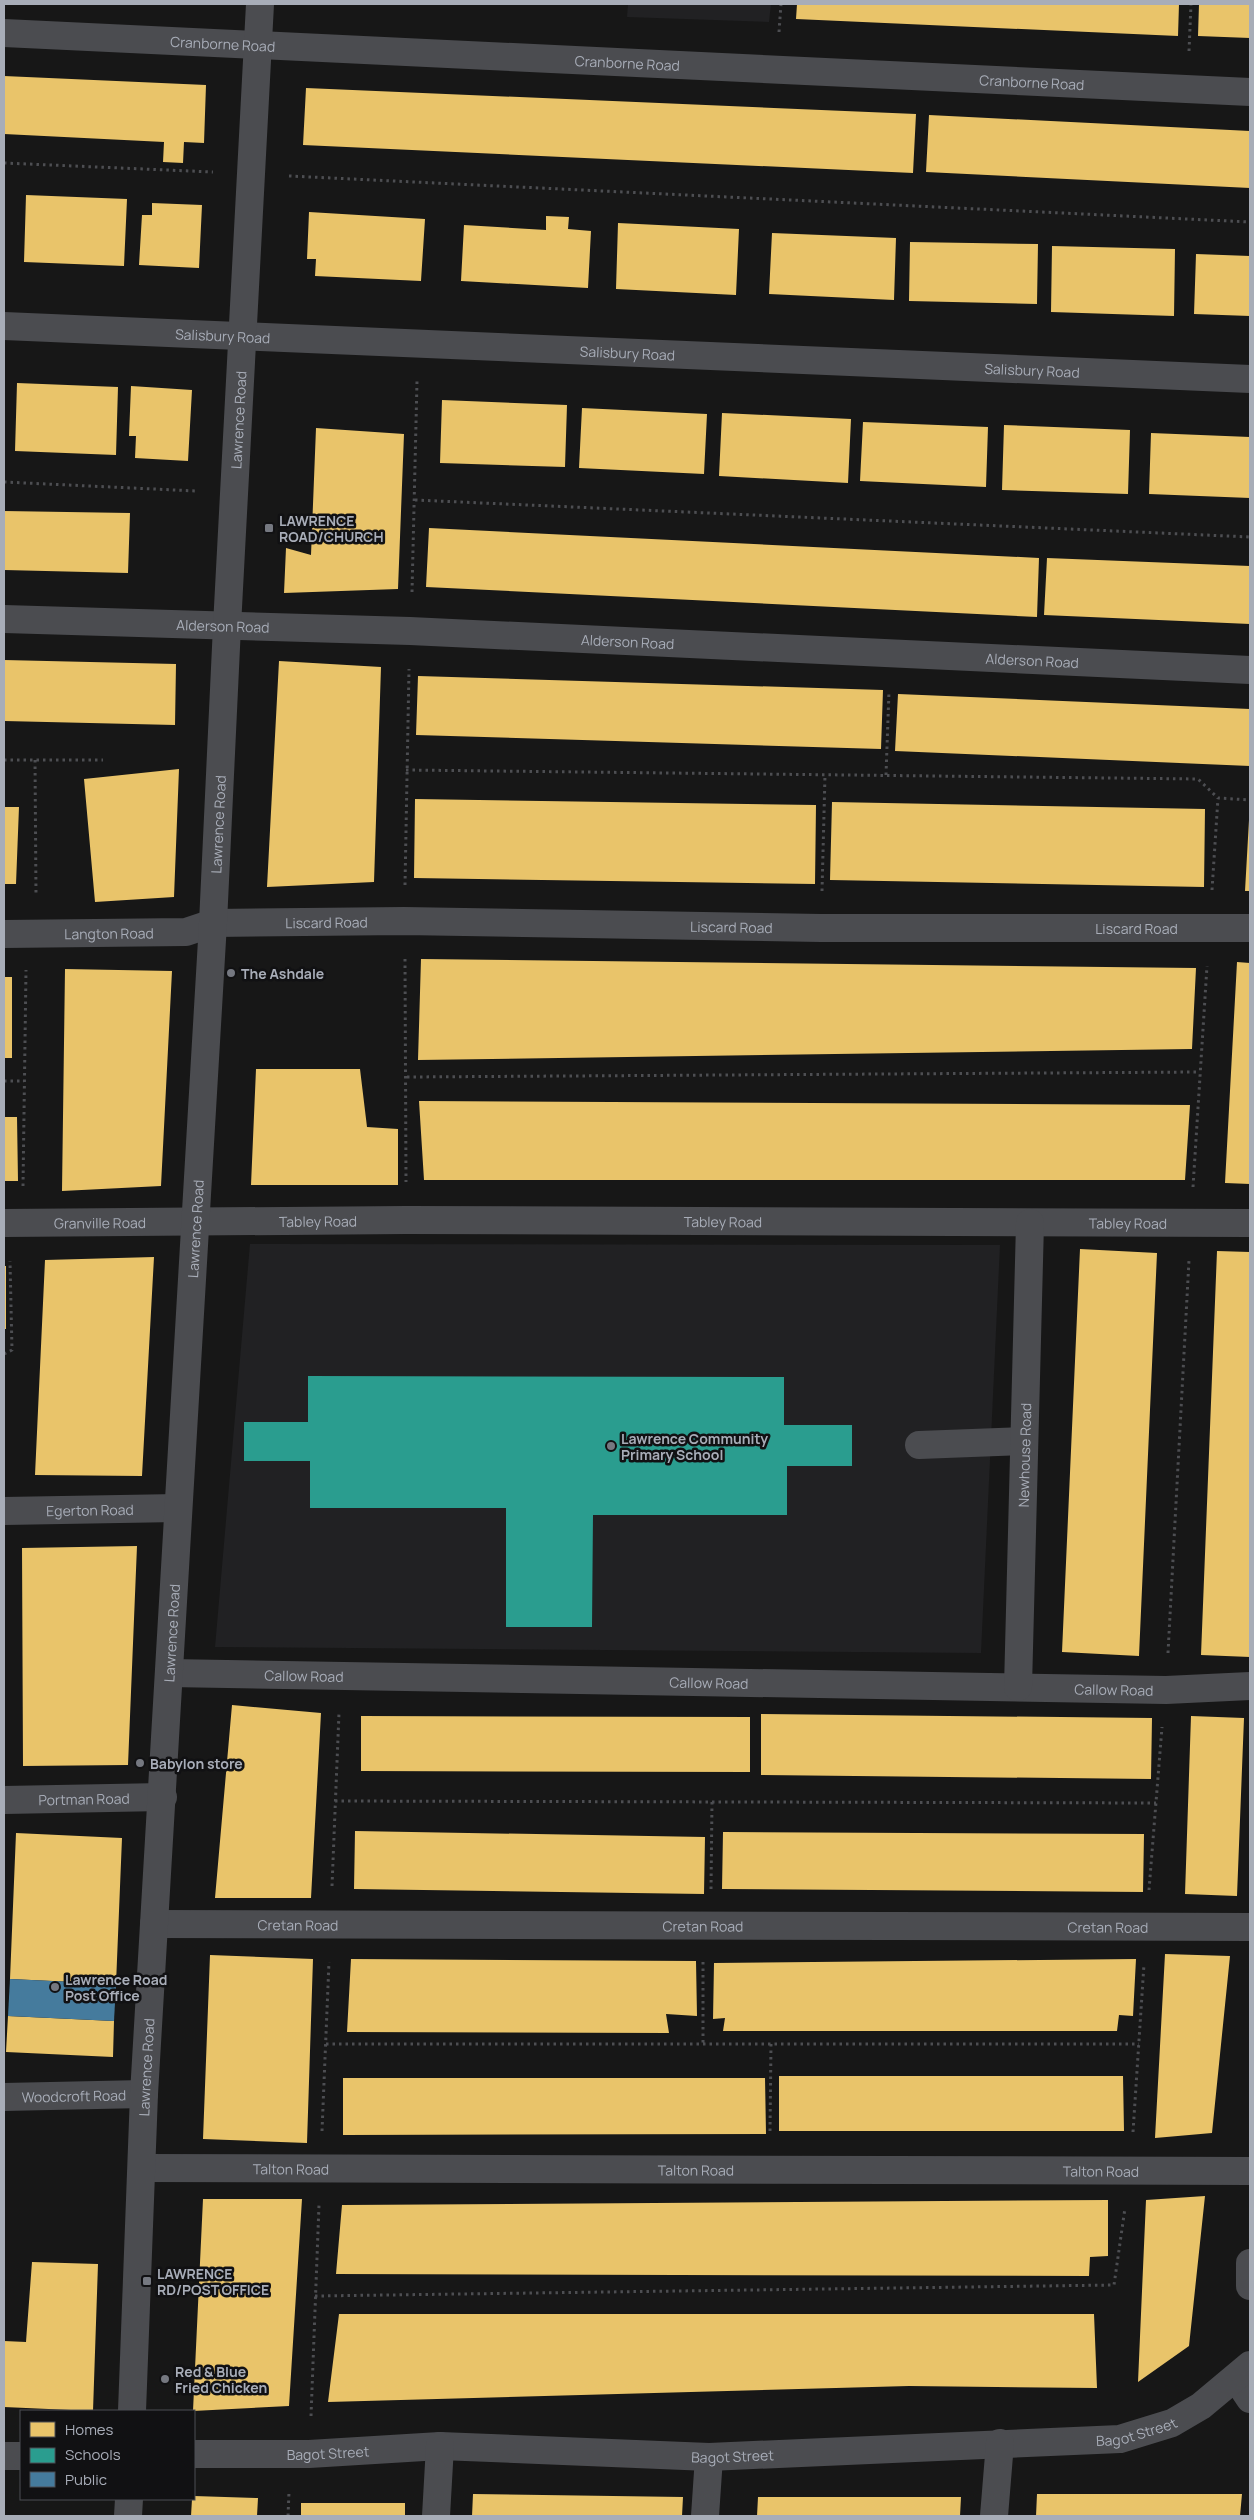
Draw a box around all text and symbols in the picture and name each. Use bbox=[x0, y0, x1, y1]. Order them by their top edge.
street label: Cranborne Road bbox=[170, 31, 276, 55]
street label: Cranborne Road bbox=[574, 51, 680, 74]
street label: Cranborne Road bbox=[979, 70, 1085, 94]
street label: Salisbury Road bbox=[175, 324, 271, 347]
street label: Salisbury Road bbox=[579, 341, 675, 364]
street label: Salisbury Road bbox=[984, 358, 1080, 381]
street label: Lawrence Road bbox=[226, 370, 250, 469]
place label: LAWRENCE ROAD/CHURCH bbox=[279, 511, 384, 546]
marker: LAWRENCE ROAD/CHURCH bbox=[263, 522, 275, 534]
street label: Alderson Road bbox=[176, 615, 270, 636]
street label: Alderson Road bbox=[581, 629, 675, 653]
street label: Alderson Road bbox=[985, 648, 1079, 672]
street label: Lawrence Road bbox=[206, 775, 229, 874]
street label: Liscard Road bbox=[285, 912, 368, 932]
street label: Liscard Road bbox=[690, 916, 773, 937]
street label: Liscard Road bbox=[1095, 919, 1178, 938]
street label: Langton Road bbox=[64, 923, 154, 943]
place label: The Ashdale bbox=[241, 964, 324, 983]
marker: The Ashdale bbox=[225, 967, 237, 979]
street label: Lawrence Road bbox=[183, 1179, 207, 1278]
street label: Tabley Road bbox=[279, 1211, 357, 1230]
street label: Tabley Road bbox=[684, 1211, 762, 1231]
street label: Granville Road bbox=[54, 1212, 146, 1232]
street label: Tabley Road bbox=[1089, 1213, 1167, 1232]
street label: Newhouse Road bbox=[1013, 1402, 1035, 1508]
place label: Lawrence Community Primary School bbox=[621, 1429, 768, 1464]
marker: Lawrence Community Primary School bbox=[605, 1440, 617, 1452]
street label: Egerton Road bbox=[46, 1499, 134, 1520]
street label: Lawrence Road bbox=[159, 1583, 184, 1683]
street label: Callow Road bbox=[264, 1665, 344, 1685]
street label: Callow Road bbox=[669, 1672, 749, 1692]
street label: Callow Road bbox=[1074, 1679, 1154, 1699]
place label: Babylon store bbox=[150, 1754, 243, 1773]
marker: Babylon store bbox=[134, 1757, 146, 1769]
street label: Portman Road bbox=[38, 1788, 130, 1809]
street label: Cretan Road bbox=[258, 1915, 338, 1934]
street label: Cretan Road bbox=[663, 1916, 743, 1935]
street label: Cretan Road bbox=[1068, 1917, 1148, 1936]
place label: Lawrence Road Post Office bbox=[65, 1970, 167, 2005]
marker: Lawrence Road Post Office bbox=[49, 1981, 61, 1993]
street label: Lawrence Road bbox=[134, 2018, 158, 2117]
street label: Woodcroft Road bbox=[21, 2085, 127, 2106]
street label: Talton Road bbox=[253, 2159, 329, 2178]
street label: Talton Road bbox=[658, 2160, 734, 2179]
street label: Talton Road bbox=[1063, 2161, 1139, 2180]
place label: LAWRENCE RD/POST OFFICE bbox=[157, 2264, 269, 2299]
marker: LAWRENCE RD/POST OFFICE bbox=[141, 2275, 153, 2287]
place label: Red & Blue Fried Chicken bbox=[175, 2362, 267, 2397]
marker: Red & Blue Fried Chicken bbox=[159, 2373, 171, 2385]
legend bbox=[20, 2410, 195, 2500]
street label: Bagot Street bbox=[1095, 2413, 1181, 2450]
text: Homes bbox=[65, 2419, 114, 2440]
street label: Bagot Street bbox=[287, 2441, 370, 2464]
text: Schools bbox=[65, 2444, 121, 2465]
street label: Bagot Street bbox=[691, 2445, 775, 2467]
text: Public bbox=[65, 2469, 107, 2490]

